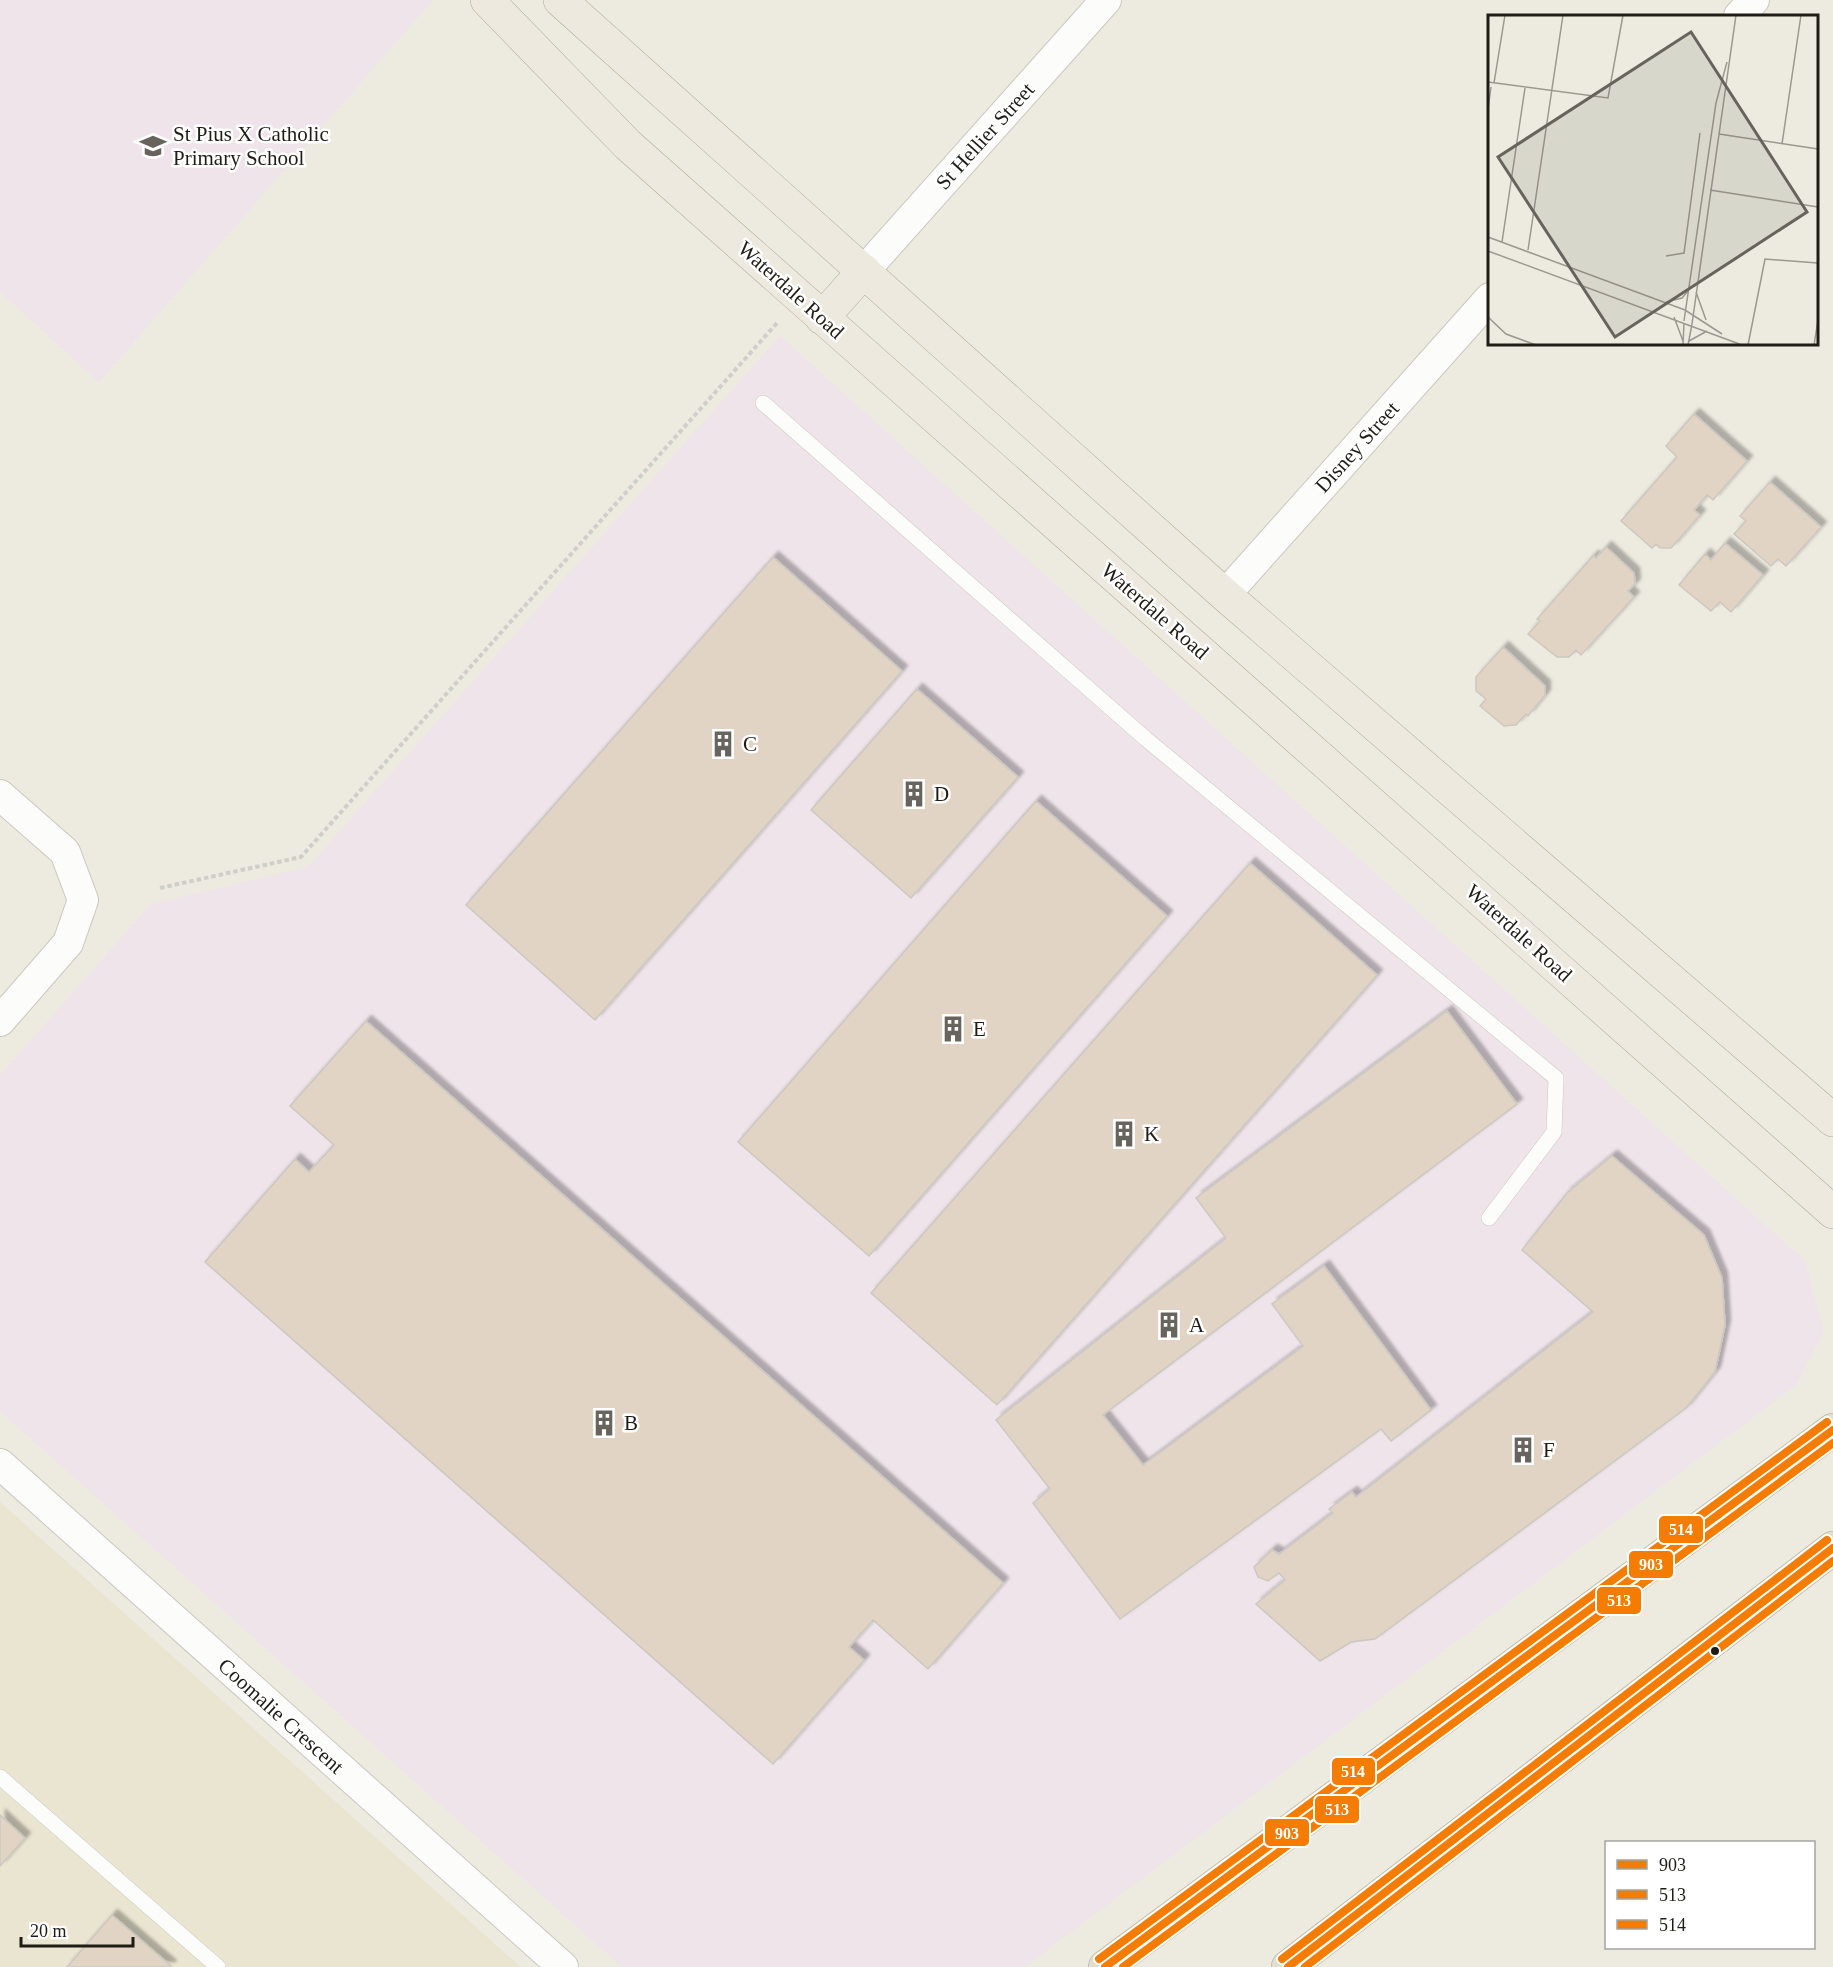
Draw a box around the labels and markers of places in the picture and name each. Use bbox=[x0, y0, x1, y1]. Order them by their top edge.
place label: St Pius X Catholic Primary School bbox=[173, 122, 329, 170]
school or university icon: St Pius X Catholic Primary School bbox=[138, 131, 168, 161]
building icon: C bbox=[708, 729, 738, 759]
place label: C bbox=[743, 732, 757, 756]
building icon: D bbox=[899, 779, 929, 809]
place label: D bbox=[934, 782, 949, 806]
building icon: E bbox=[938, 1014, 968, 1044]
place label: E bbox=[973, 1017, 986, 1041]
building icon: K bbox=[1109, 1119, 1139, 1149]
place label: K bbox=[1144, 1122, 1159, 1146]
building icon: A bbox=[1154, 1310, 1184, 1340]
place label: A bbox=[1189, 1313, 1205, 1337]
building icon: B bbox=[589, 1408, 619, 1438]
place label: B bbox=[624, 1411, 638, 1435]
building icon: F bbox=[1508, 1435, 1538, 1465]
place label: F bbox=[1543, 1438, 1555, 1462]
unlabelled marker bbox=[1709, 1645, 1721, 1657]

